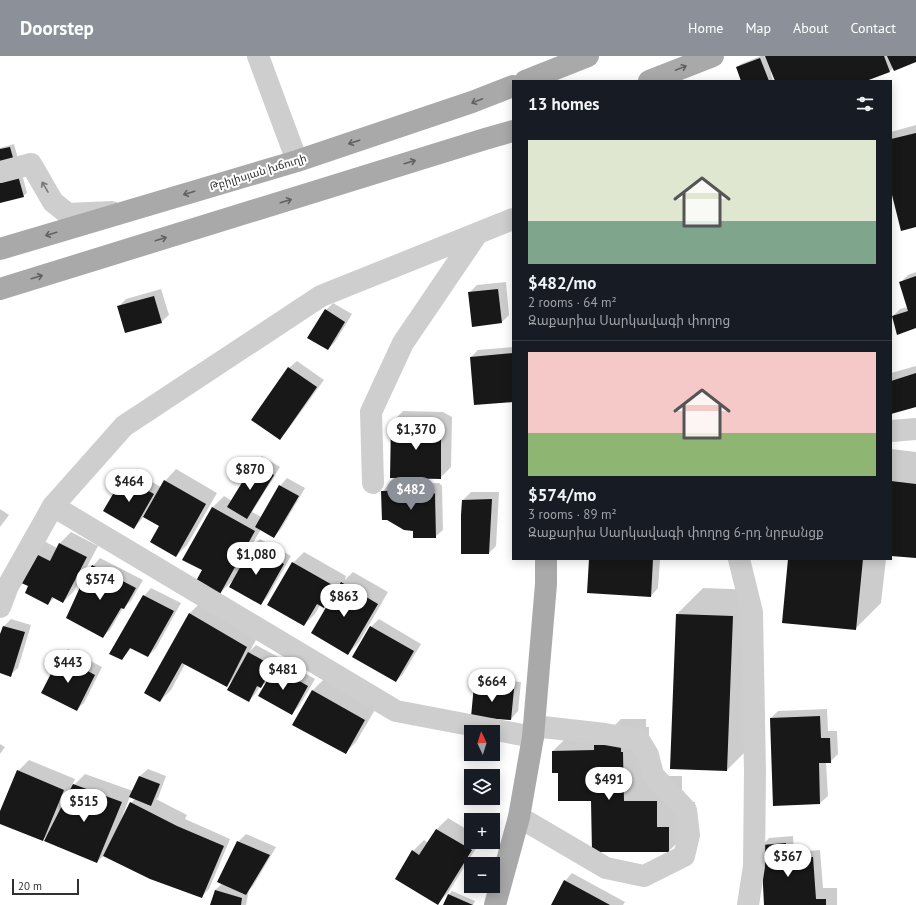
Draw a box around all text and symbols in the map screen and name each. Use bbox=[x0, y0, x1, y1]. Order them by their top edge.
text: Doorstep bbox=[20, 16, 94, 40]
text: Home bbox=[688, 19, 723, 37]
text: Map bbox=[745, 19, 771, 37]
text: About bbox=[793, 19, 829, 37]
text: Contact bbox=[851, 19, 896, 37]
one-way arrow bbox=[674, 64, 686, 72]
text: 13 homes bbox=[528, 93, 599, 115]
icon: filters bbox=[854, 93, 876, 115]
one-way arrow bbox=[471, 97, 483, 105]
one-way arrow bbox=[347, 139, 360, 146]
street label: Թբիլիսյան խճուղի bbox=[208, 151, 308, 193]
one-way arrow bbox=[403, 158, 416, 165]
icon: home bbox=[666, 166, 738, 238]
one-way arrow bbox=[40, 181, 48, 193]
one-way arrow bbox=[183, 190, 196, 197]
one-way arrow bbox=[279, 197, 292, 204]
one-way arrow bbox=[45, 231, 58, 238]
one-way arrow bbox=[155, 235, 168, 242]
text: $482/mo bbox=[528, 272, 596, 294]
one-way arrow bbox=[31, 273, 44, 280]
text: 2 rooms · 64 m² bbox=[528, 294, 617, 311]
text: Զաքարիա Սարկավագի փողոց bbox=[528, 312, 730, 329]
icon: home bbox=[666, 378, 738, 450]
pin: $1,370 bbox=[383, 417, 449, 451]
text: $1,370 bbox=[396, 421, 436, 438]
pin: $870 bbox=[226, 457, 274, 491]
text: $870 bbox=[235, 461, 265, 478]
pin: $464 bbox=[105, 469, 153, 503]
text: $464 bbox=[114, 473, 144, 490]
pin: $482 bbox=[387, 477, 435, 511]
text: $482 bbox=[396, 481, 426, 498]
text: $574/mo bbox=[528, 484, 596, 506]
text: 3 rooms · 89 m² bbox=[528, 506, 617, 523]
text: Զաքարիա Սարկավագի փողոց 6-րդ նրբանցք bbox=[528, 524, 824, 541]
pin: $1,080 bbox=[223, 542, 289, 576]
text: $1,080 bbox=[236, 546, 276, 563]
pin: $574 bbox=[76, 567, 124, 601]
text: $574 bbox=[85, 571, 115, 588]
pin: $863 bbox=[320, 584, 368, 618]
text: $863 bbox=[329, 588, 359, 605]
pin: $443 bbox=[44, 650, 92, 684]
text: $443 bbox=[53, 654, 83, 671]
pin: $481 bbox=[259, 657, 307, 691]
text: $481 bbox=[268, 661, 298, 678]
pin: $664 bbox=[468, 669, 516, 703]
text: $664 bbox=[477, 673, 507, 690]
north arrow bbox=[464, 725, 500, 761]
map controls bbox=[464, 725, 500, 893]
pin: $491 bbox=[585, 767, 633, 801]
button: layers bbox=[464, 769, 500, 805]
text: $491 bbox=[594, 771, 624, 788]
pin: $515 bbox=[60, 789, 108, 823]
text: $515 bbox=[69, 793, 99, 810]
button: + bbox=[464, 813, 500, 849]
pin: $567 bbox=[764, 844, 812, 878]
text: $567 bbox=[773, 848, 803, 865]
button: − bbox=[464, 857, 500, 893]
scale bar bbox=[12, 877, 79, 896]
text: 20 m bbox=[18, 879, 42, 893]

